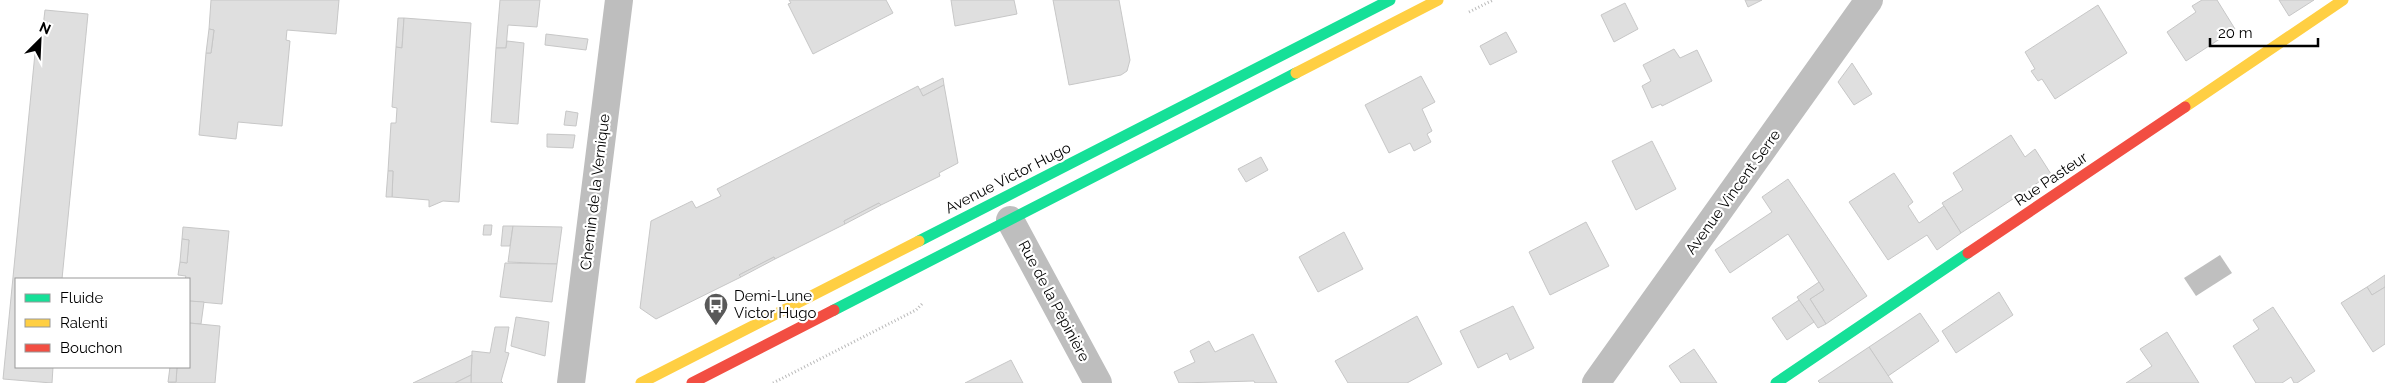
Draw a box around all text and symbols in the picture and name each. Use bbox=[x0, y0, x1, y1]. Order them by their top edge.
north arrow bbox=[15, 15, 65, 65]
scale bar bbox=[2210, 15, 2318, 47]
text: N bbox=[37, 19, 53, 38]
text: 20 m bbox=[2218, 24, 2253, 42]
street label: Chemin de la Vernique bbox=[576, 113, 614, 271]
street label: Avenue Vincent Serre bbox=[1682, 126, 1784, 258]
street label: Avenue Victor Hugo bbox=[942, 139, 1074, 217]
street label: Rue Pasteur bbox=[2011, 148, 2091, 210]
street label: Rue de la Pépinière bbox=[1014, 237, 1094, 365]
legend bbox=[15, 278, 190, 368]
place label: Demi-Lune Victor Hugo bbox=[734, 287, 816, 322]
text: Fluide bbox=[60, 289, 103, 307]
bus stop icon: Demi-Lune Victor Hugo bbox=[703, 292, 729, 326]
text: Ralenti bbox=[60, 314, 108, 332]
text: Bouchon bbox=[60, 339, 122, 357]

